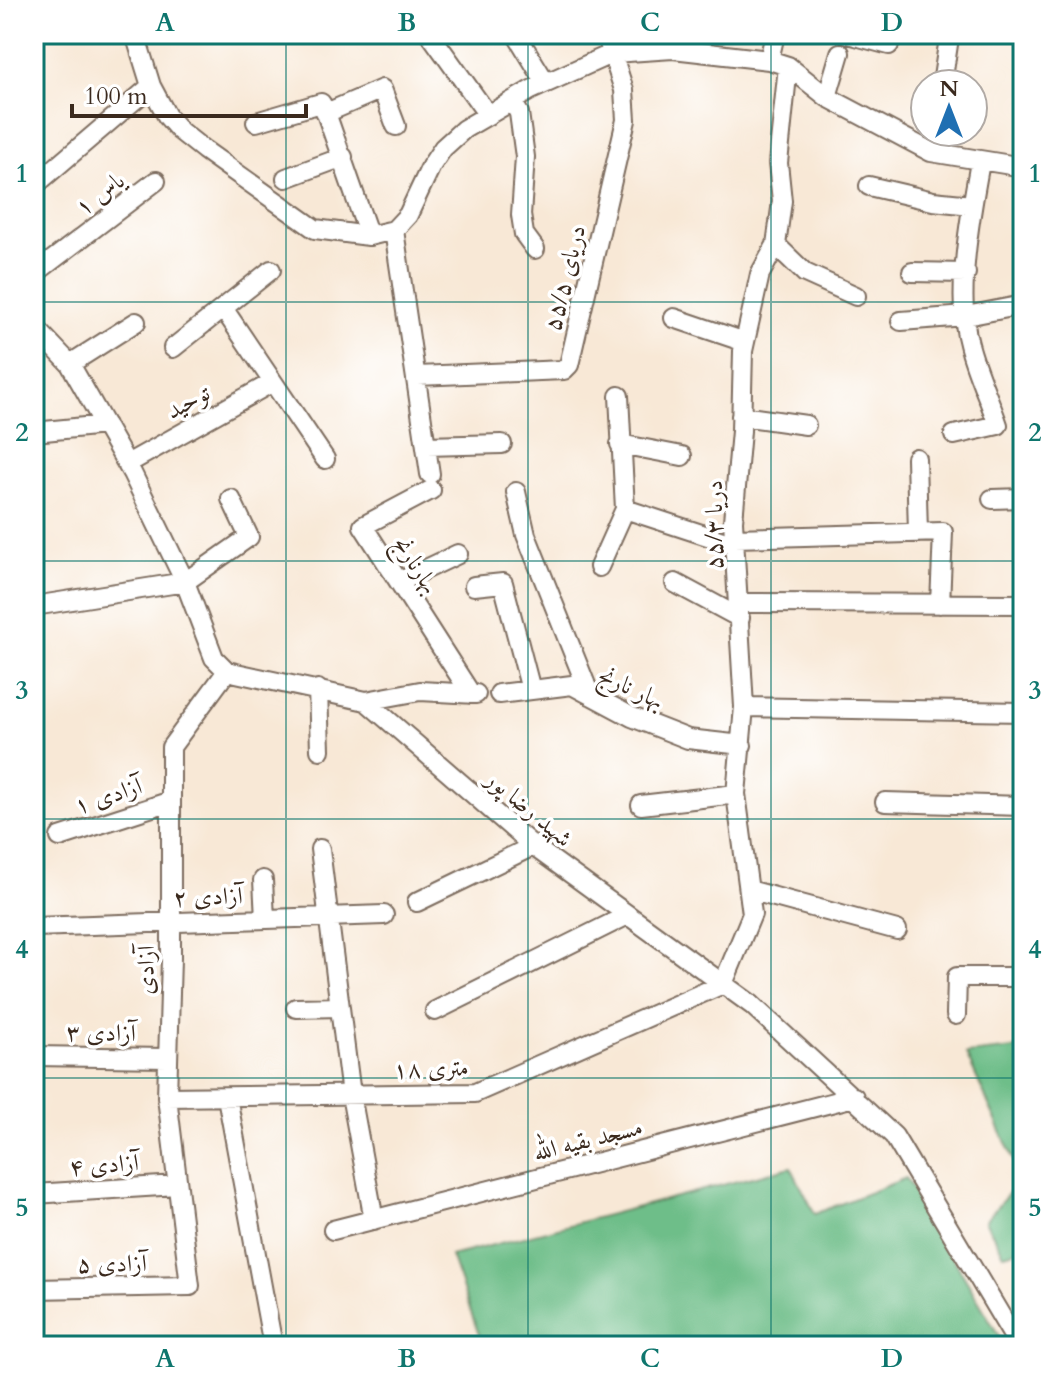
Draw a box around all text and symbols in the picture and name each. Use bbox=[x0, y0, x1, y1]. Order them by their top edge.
text: A bbox=[155, 5, 175, 40]
text: B bbox=[398, 5, 416, 40]
text: C bbox=[640, 5, 660, 40]
text: D bbox=[881, 5, 903, 40]
scale bar bbox=[72, 68, 306, 118]
north arrow bbox=[909, 68, 989, 148]
text: N bbox=[939, 74, 959, 104]
text: 100 m bbox=[84, 80, 148, 113]
text: 1 bbox=[15, 156, 29, 191]
text: 1 bbox=[1028, 156, 1042, 191]
street label: یاس ۱ bbox=[68, 164, 133, 224]
street label: دریای ۵۵/۵ bbox=[536, 222, 594, 334]
street label: توحید bbox=[160, 376, 216, 428]
text: 2 bbox=[15, 415, 29, 450]
text: 2 bbox=[1028, 415, 1042, 450]
street label: دریا ۵۵/۳ bbox=[698, 480, 731, 570]
street label: بهارنارنج bbox=[382, 530, 447, 602]
street label: بهار نارنج bbox=[591, 658, 669, 720]
text: 3 bbox=[15, 673, 29, 708]
text: 3 bbox=[1028, 673, 1042, 708]
street label: شهید رضا پور bbox=[477, 762, 579, 855]
street label: آزادی ۱ bbox=[70, 769, 149, 822]
street label: آزادی ۲ bbox=[173, 879, 246, 915]
text: 4 bbox=[15, 932, 29, 967]
text: 4 bbox=[1028, 932, 1042, 967]
street label: آزادی bbox=[129, 942, 163, 995]
street label: آزادی ۳ bbox=[66, 1016, 139, 1050]
street label: ۱۸ متری bbox=[393, 1051, 469, 1087]
street label: مسجد بقیه الله bbox=[529, 1108, 646, 1169]
street label: آزادی ۴ bbox=[68, 1146, 143, 1184]
text: 5 bbox=[15, 1190, 29, 1225]
text: 5 bbox=[1028, 1190, 1042, 1225]
street label: آزادی ۵ bbox=[77, 1247, 150, 1281]
text: A bbox=[155, 1341, 175, 1376]
text: B bbox=[398, 1341, 416, 1376]
text: C bbox=[640, 1341, 660, 1376]
text: D bbox=[881, 1341, 903, 1376]

